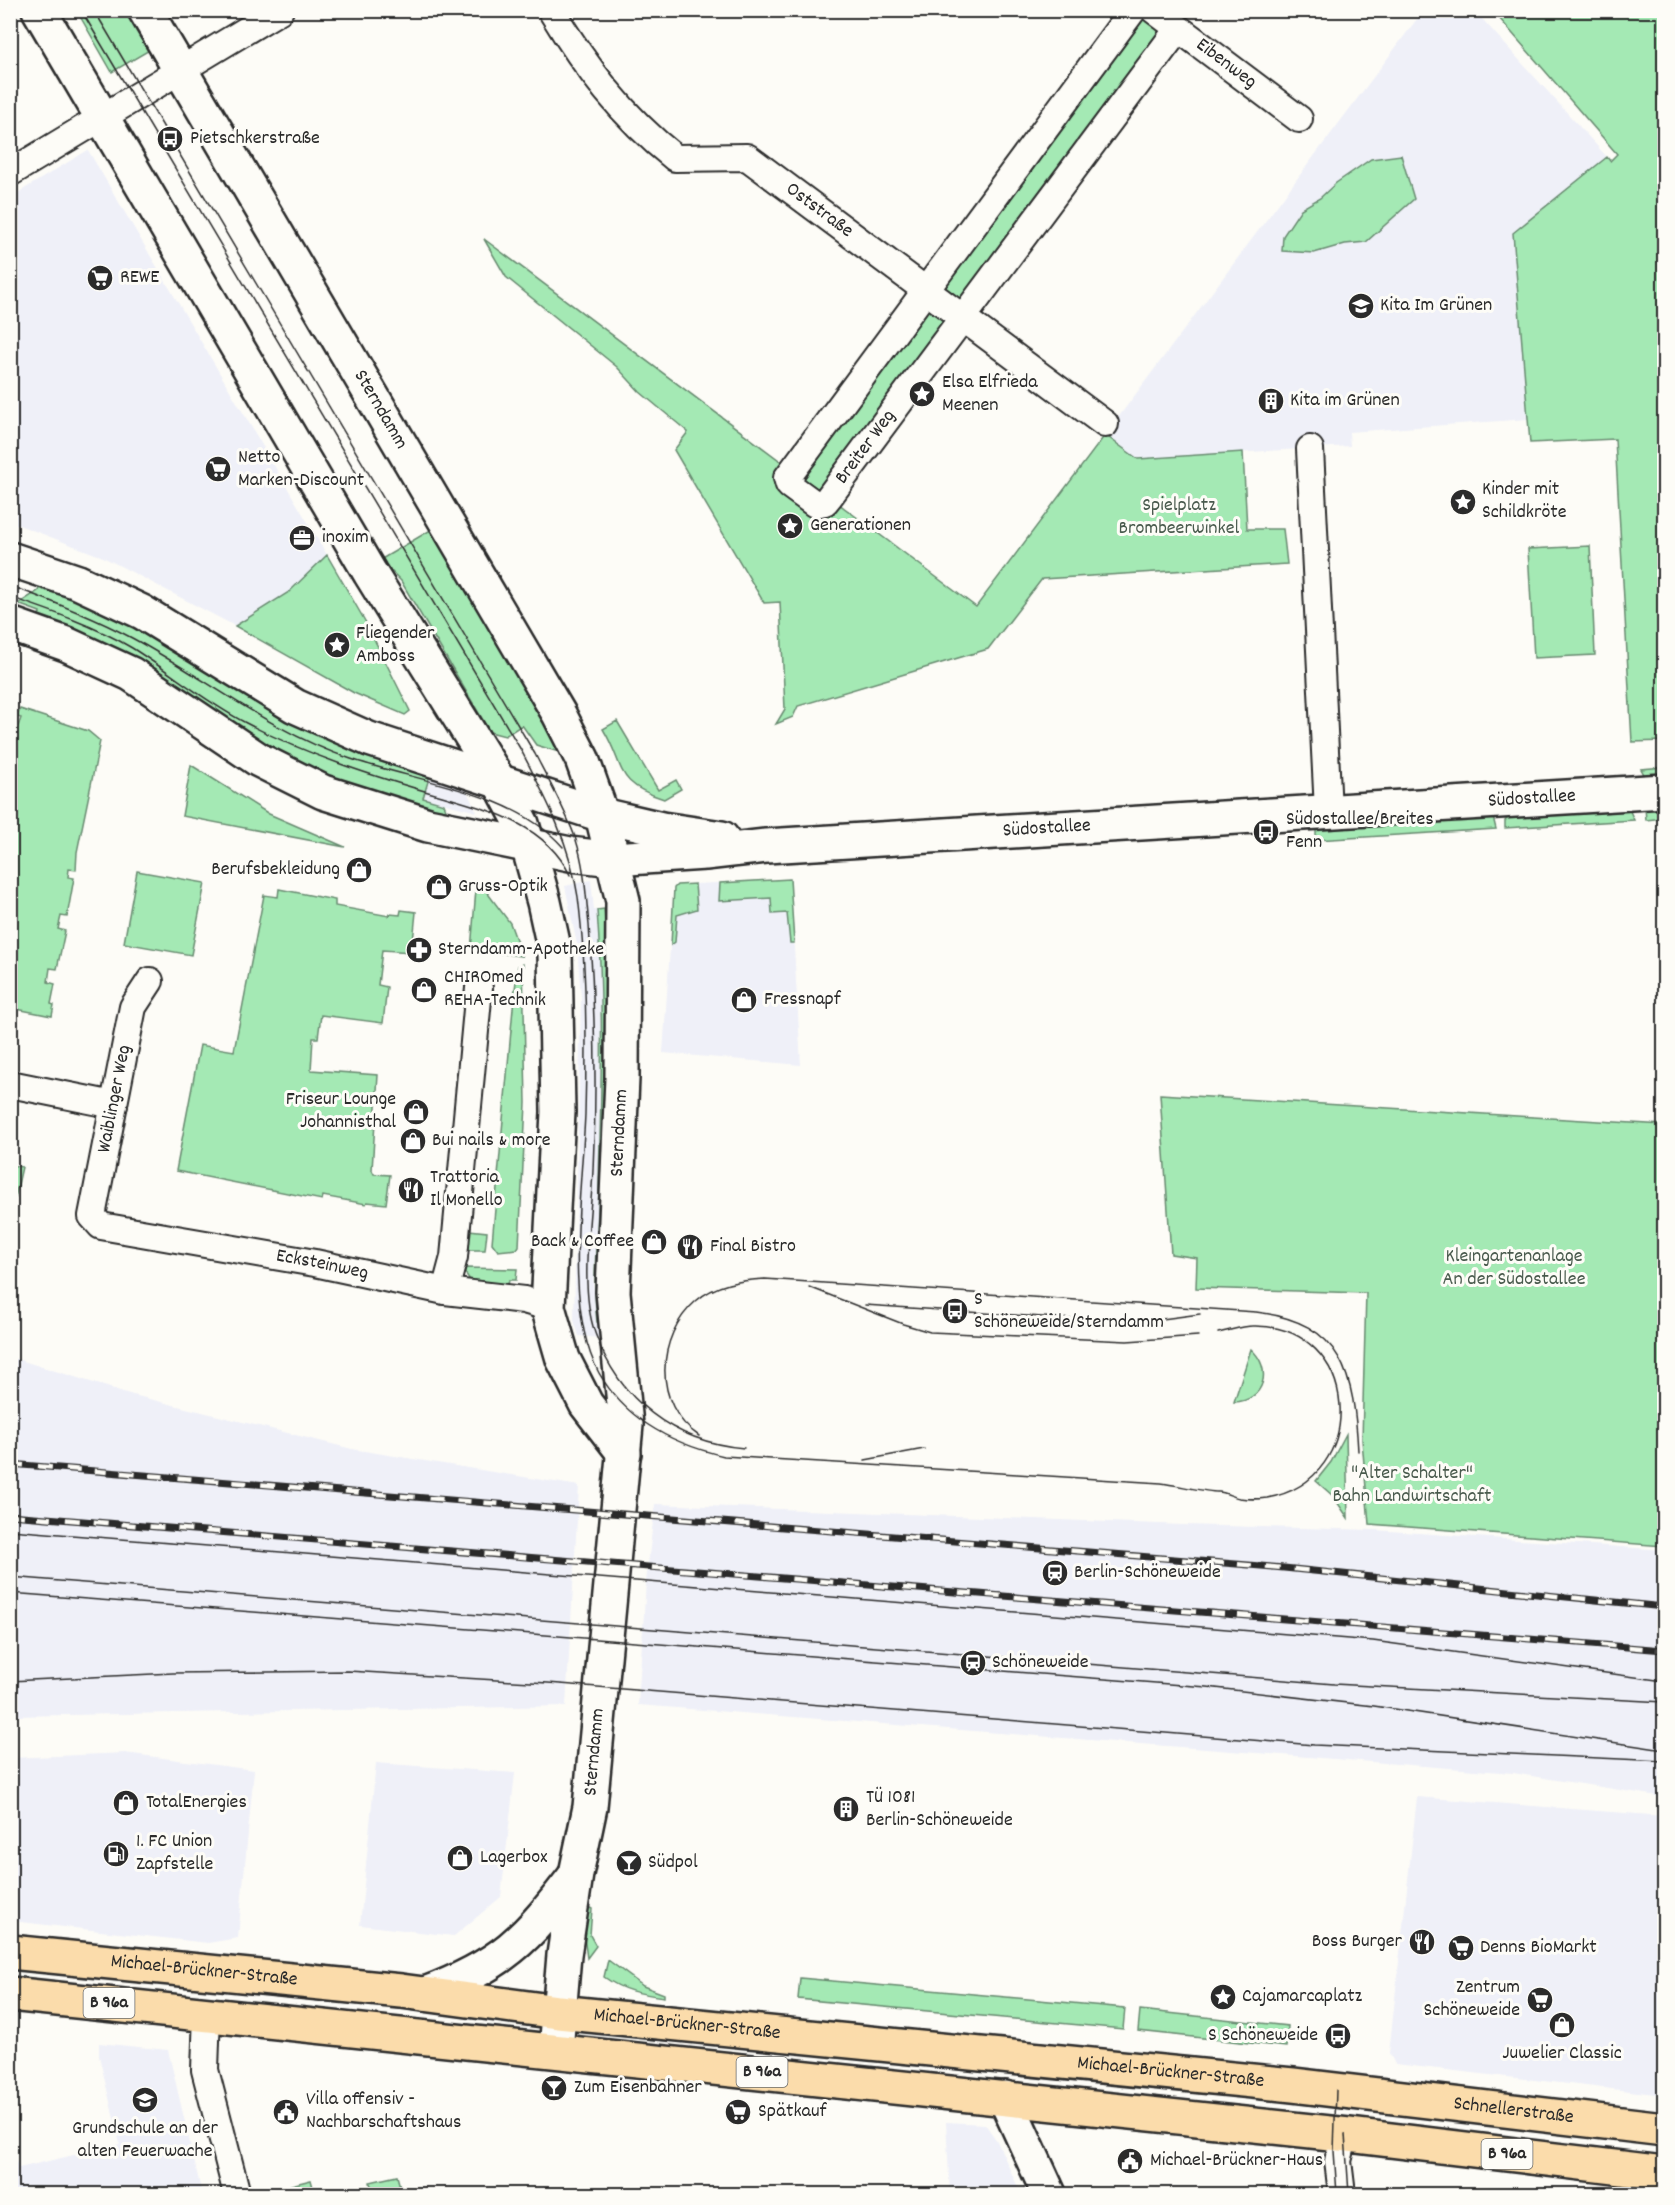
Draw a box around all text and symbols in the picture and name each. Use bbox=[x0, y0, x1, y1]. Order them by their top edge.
street label: Eibenweg bbox=[1190, 32, 1262, 96]
bus stop icon: Pietschkerstraße bbox=[155, 124, 185, 154]
place label: Pietschkerstraße bbox=[190, 125, 320, 153]
street label: Oststraße bbox=[779, 176, 859, 245]
supermarket icon: REWE bbox=[85, 263, 115, 293]
place label: REWE bbox=[120, 264, 159, 292]
school or university icon: Kita Im Grünen bbox=[1346, 291, 1376, 321]
place label: Kita Im Grünen bbox=[1380, 292, 1492, 320]
street label: Sterndamm bbox=[346, 365, 415, 455]
place label: Elsa Elfrieda Meenen bbox=[942, 369, 1038, 420]
place icon: Elsa Elfrieda Meenen bbox=[907, 379, 937, 409]
building icon: Kita im Grünen bbox=[1256, 386, 1286, 416]
place label: Kita im Grünen bbox=[1290, 387, 1400, 415]
street label: Breiter Weg bbox=[829, 404, 903, 490]
place label: Netto Marken-Discount bbox=[238, 444, 364, 495]
supermarket icon: Netto Marken-Discount bbox=[203, 454, 233, 484]
place label: Kinder mit Schildkröte bbox=[1482, 476, 1567, 527]
place icon: Kinder mit Schildkröte bbox=[1448, 487, 1478, 517]
park label: Spielplatz Brombeerwinkel bbox=[1119, 492, 1240, 543]
place icon: Generationen bbox=[775, 511, 805, 541]
place label: Generationen bbox=[810, 512, 911, 540]
office icon: inoxim bbox=[287, 523, 317, 553]
place label: inoxim bbox=[322, 524, 369, 552]
place label: Fliegender Amboss bbox=[356, 620, 435, 671]
place icon: Fliegender Amboss bbox=[322, 630, 352, 660]
street label: Südostallee bbox=[1487, 782, 1577, 816]
place label: Südostallee/Breites Fenn bbox=[1286, 806, 1434, 857]
street label: Südostallee bbox=[1002, 812, 1092, 845]
bus stop icon: Südostallee/Breites Fenn bbox=[1251, 817, 1281, 847]
shop icon: Berufsbekleidung bbox=[344, 855, 374, 885]
place label: Berufsbekleidung bbox=[211, 856, 340, 884]
shop icon: Gruss-Optik bbox=[424, 872, 454, 902]
place label: Gruss-Optik bbox=[458, 873, 548, 901]
pharmacy icon: Sterndamm-Apotheke bbox=[404, 935, 434, 965]
place label: Sterndamm-Apotheke bbox=[438, 936, 604, 964]
place label: CHIROmed REHA-Technik bbox=[444, 964, 546, 1015]
shop icon: CHIROmed REHA-Technik bbox=[409, 975, 439, 1005]
shop icon: Fressnapf bbox=[729, 985, 759, 1015]
place label: Fressnapf bbox=[764, 986, 842, 1014]
street label: Waiblinger Weg bbox=[91, 1043, 139, 1155]
place label: Friseur Lounge Johannisthal bbox=[286, 1086, 396, 1137]
street label: Sterndamm bbox=[604, 1088, 636, 1178]
shop icon: Friseur Lounge Johannisthal bbox=[401, 1097, 431, 1127]
shop icon: Bui nails & more bbox=[398, 1126, 428, 1156]
place label: Bui nails & more bbox=[432, 1127, 551, 1155]
place label: Trattoria Il Monello bbox=[430, 1164, 503, 1215]
restaurant icon: Trattoria Il Monello bbox=[396, 1175, 426, 1205]
shop icon: Back & Coffee bbox=[639, 1227, 669, 1257]
place label: Back & Coffee bbox=[531, 1228, 634, 1256]
restaurant icon: Final Bistro bbox=[675, 1232, 705, 1262]
place label: Final Bistro bbox=[710, 1233, 796, 1261]
street label: Ecksteinweg bbox=[274, 1242, 371, 1288]
park label: Kleingartenanlage An der Südostallee bbox=[1443, 1243, 1586, 1294]
place label: S Schöneweide/Sterndamm bbox=[974, 1286, 1164, 1337]
bus stop icon: S Schöneweide/Sterndamm bbox=[940, 1296, 970, 1326]
park label: "Alter Schalter" Bahn Landwirtschaft bbox=[1333, 1460, 1491, 1511]
station icon: Berlin-Schöneweide bbox=[1040, 1558, 1070, 1588]
place label: Berlin-Schöneweide bbox=[1074, 1559, 1221, 1587]
station icon: Schöneweide bbox=[958, 1648, 988, 1678]
place label: Schöneweide bbox=[992, 1649, 1089, 1677]
street label: Sterndamm bbox=[577, 1707, 613, 1797]
place label: TÜ 1081 Berlin-Schöneweide bbox=[866, 1784, 1013, 1835]
shop icon: TotalEnergies bbox=[111, 1788, 141, 1818]
place label: TotalEnergies bbox=[146, 1789, 247, 1817]
building icon: TÜ 1081 Berlin-Schöneweide bbox=[831, 1794, 861, 1824]
place label: 1. FC Union Zapfstelle bbox=[136, 1828, 214, 1879]
fuel station icon: 1. FC Union Zapfstelle bbox=[101, 1839, 131, 1869]
shop icon: Lagerbox bbox=[445, 1843, 475, 1873]
place label: Lagerbox bbox=[480, 1844, 548, 1872]
bar icon: Südpol bbox=[614, 1848, 644, 1878]
place label: Südpol bbox=[648, 1849, 698, 1877]
restaurant icon: Boss Burger bbox=[1407, 1927, 1437, 1957]
place label: Boss Burger bbox=[1312, 1928, 1403, 1956]
supermarket icon: Denns BioMarkt bbox=[1446, 1933, 1476, 1963]
place label: Denns BioMarkt bbox=[1480, 1934, 1597, 1962]
street label: Michael-Brückner-Straße bbox=[109, 1948, 299, 1995]
place label: Zentrum Schöneweide bbox=[1424, 1974, 1520, 2025]
place icon: Cajamarcaplatz bbox=[1208, 1982, 1238, 2012]
place label: Cajamarcaplatz bbox=[1242, 1983, 1363, 2011]
supermarket icon: Zentrum Schöneweide bbox=[1525, 1985, 1555, 2015]
road number: B 96a bbox=[84, 1988, 134, 2018]
street label: Michael-Brückner-Straße bbox=[592, 2002, 782, 2048]
shop icon: Juwelier Classic bbox=[1547, 2010, 1577, 2040]
bus stop icon: S Schöneweide bbox=[1323, 2021, 1353, 2051]
place label: S Schöneweide bbox=[1208, 2022, 1318, 2050]
place label: Juwelier Classic bbox=[1502, 2040, 1622, 2068]
street label: Michael-Brückner-Straße bbox=[1076, 2050, 1266, 2096]
road number: B 96a bbox=[736, 2057, 788, 2087]
bar icon: Zum Eisenbahner bbox=[539, 2073, 569, 2103]
place label: Zum Eisenbahner bbox=[574, 2074, 702, 2102]
school or university icon: Grundschule an der alten Feuerwache bbox=[130, 2085, 160, 2115]
place label: Villa offensiv - Nachbarschaftshaus bbox=[306, 2086, 461, 2137]
street label: Schnellerstraße bbox=[1452, 2090, 1575, 2132]
public building icon: Villa offensiv - Nachbarschaftshaus bbox=[271, 2097, 301, 2127]
supermarket icon: Spätkauf bbox=[723, 2097, 753, 2127]
place label: Spätkauf bbox=[758, 2098, 828, 2126]
place label: Grundschule an der alten Feuerwache bbox=[72, 2115, 219, 2166]
road number: B 96a bbox=[1482, 2139, 1532, 2169]
public building icon: Michael-Brückner-Haus bbox=[1115, 2146, 1145, 2176]
place label: Michael-Brückner-Haus bbox=[1150, 2147, 1323, 2175]

